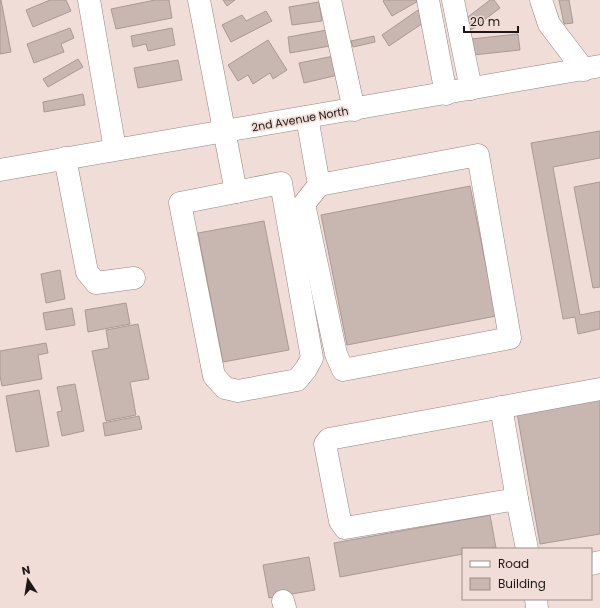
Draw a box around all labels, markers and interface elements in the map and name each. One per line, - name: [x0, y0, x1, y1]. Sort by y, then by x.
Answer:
- scale bar: [464, 8, 518, 34]
- text: 20 m: [470, 13, 500, 30]
- street label: 2nd Avenue North: [250, 103, 350, 135]
- legend: [462, 548, 592, 600]
- text: Road: [498, 555, 529, 572]
- north arrow: [8, 560, 48, 600]
- text: N: [20, 562, 32, 579]
- text: Building: [498, 575, 546, 592]

